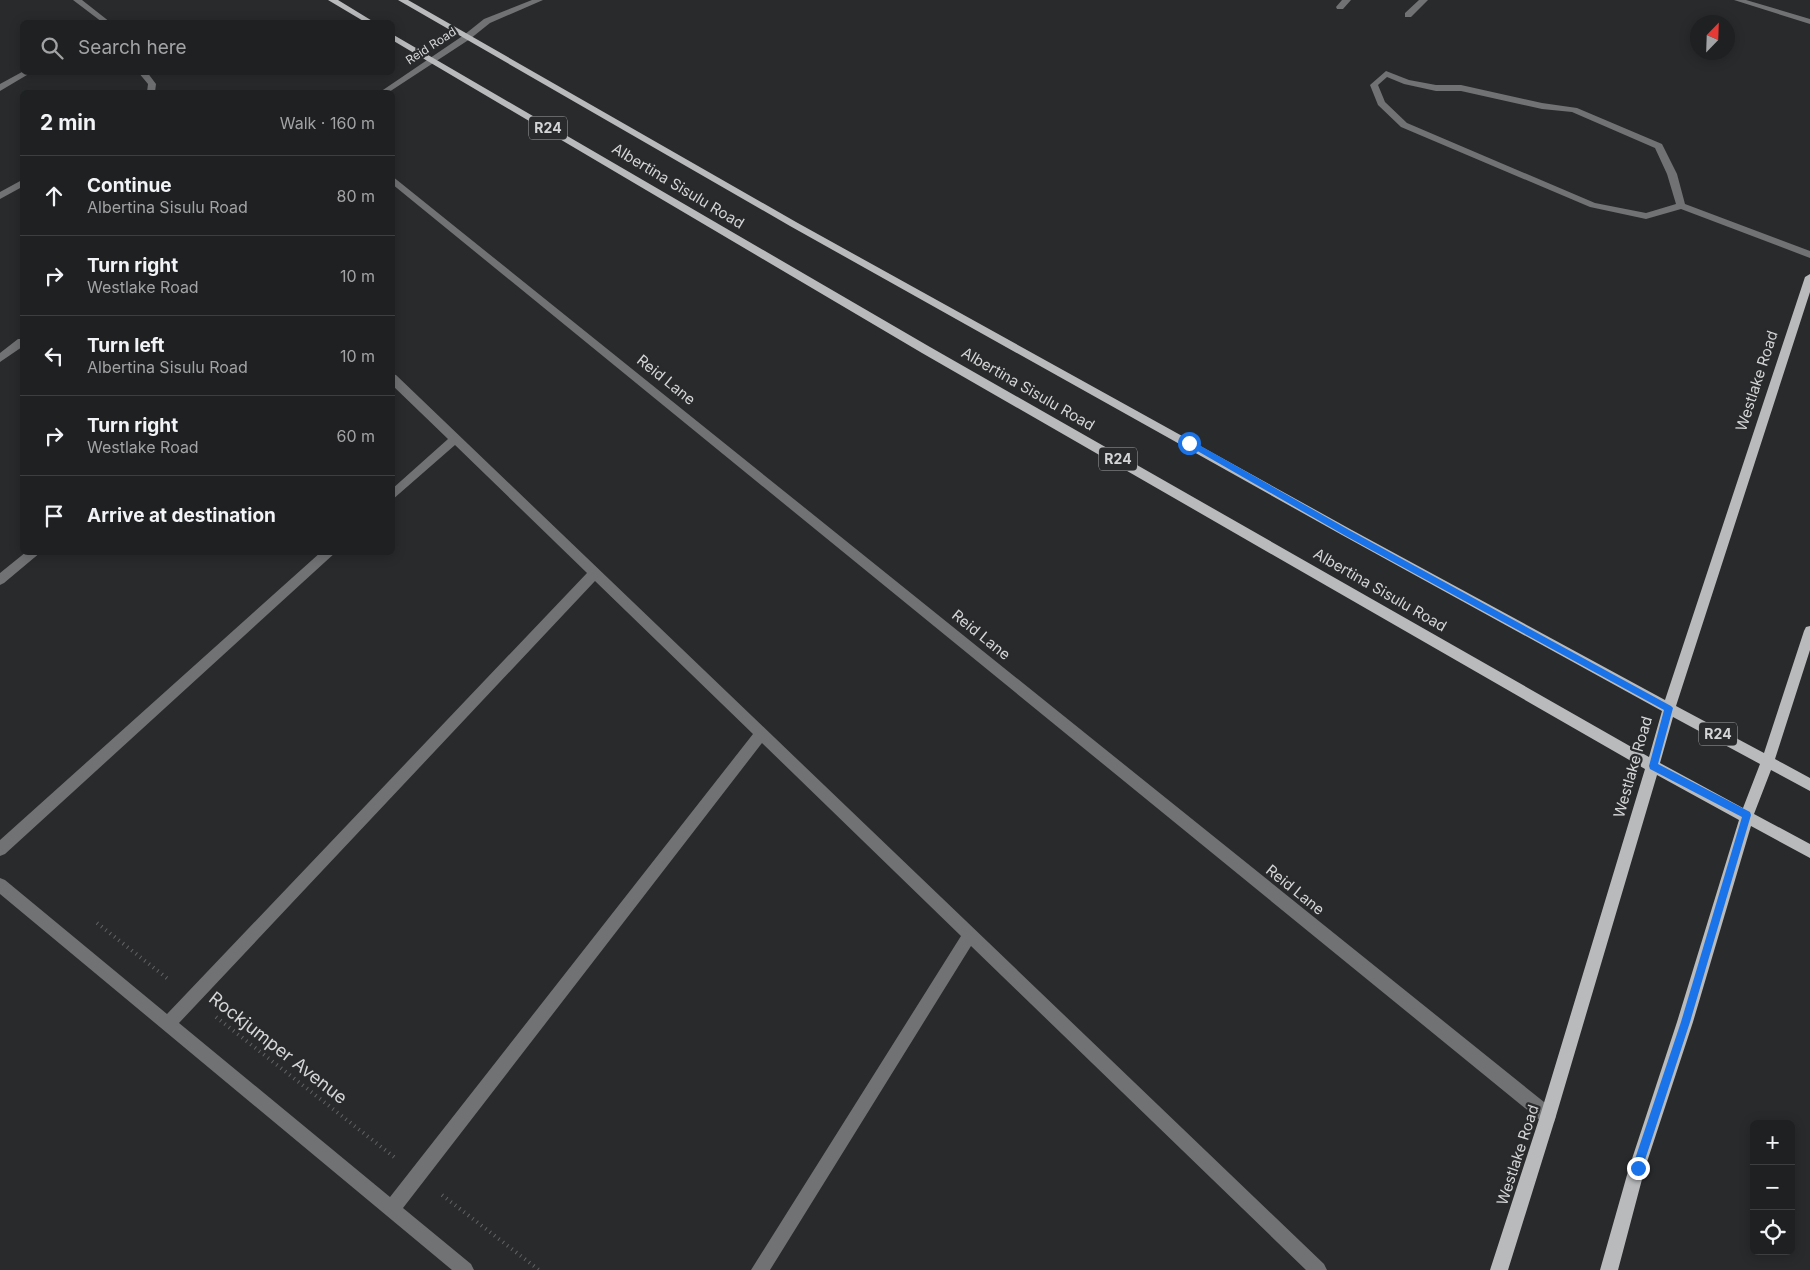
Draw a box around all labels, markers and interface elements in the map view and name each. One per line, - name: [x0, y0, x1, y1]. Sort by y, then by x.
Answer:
- north arrow: [1690, 15, 1735, 60]
- search box: [20, 20, 395, 75]
- street label: Reid Road: [403, 24, 459, 67]
- icon: search: [38, 34, 66, 62]
- text: Search here: [78, 36, 187, 59]
- text: 2 min: [40, 110, 96, 135]
- text: Walk · 160 m: [280, 113, 375, 133]
- road number: R24: [529, 116, 567, 140]
- street label: Albertina Sisulu Road: [609, 139, 748, 233]
- text: Continue: [87, 174, 172, 197]
- icon: ahead: [40, 182, 68, 210]
- text: 80 m: [336, 186, 375, 206]
- text: Albertina Sisulu Road: [87, 197, 248, 217]
- text: Turn right: [87, 254, 178, 277]
- icon: right: [40, 262, 68, 290]
- text: 10 m: [340, 266, 375, 286]
- text: Westlake Road: [87, 277, 199, 297]
- street label: Westlake Road: [1731, 328, 1782, 434]
- text: Turn left: [87, 334, 165, 357]
- icon: left: [40, 342, 68, 370]
- street label: Albertina Sisulu Road: [958, 343, 1098, 434]
- text: 10 m: [340, 346, 375, 366]
- street label: Reid Lane: [633, 350, 699, 409]
- text: Albertina Sisulu Road: [87, 357, 248, 377]
- text: Turn right: [87, 414, 178, 437]
- icon: right: [40, 422, 68, 450]
- text: 60 m: [336, 426, 375, 446]
- route start: [1178, 432, 1201, 455]
- text: Westlake Road: [87, 437, 199, 457]
- road number: R24: [1099, 448, 1137, 470]
- icon: arrive: [40, 502, 68, 530]
- text: Arrive at destination: [87, 504, 276, 527]
- street label: Albertina Sisulu Road: [1310, 544, 1450, 635]
- street label: Reid Lane: [948, 605, 1014, 664]
- street label: Westlake Road: [1609, 714, 1656, 820]
- road number: R24: [1699, 722, 1737, 746]
- street label: Reid Lane: [1262, 860, 1328, 919]
- street label: Rockjumper Avenue: [205, 987, 352, 1108]
- street label: Westlake Road: [1492, 1102, 1543, 1208]
- map controls: [1750, 1120, 1795, 1255]
- button: +: [1750, 1120, 1795, 1165]
- route end: [1627, 1157, 1650, 1180]
- button: −: [1750, 1165, 1795, 1210]
- button: locate: [1750, 1210, 1795, 1255]

